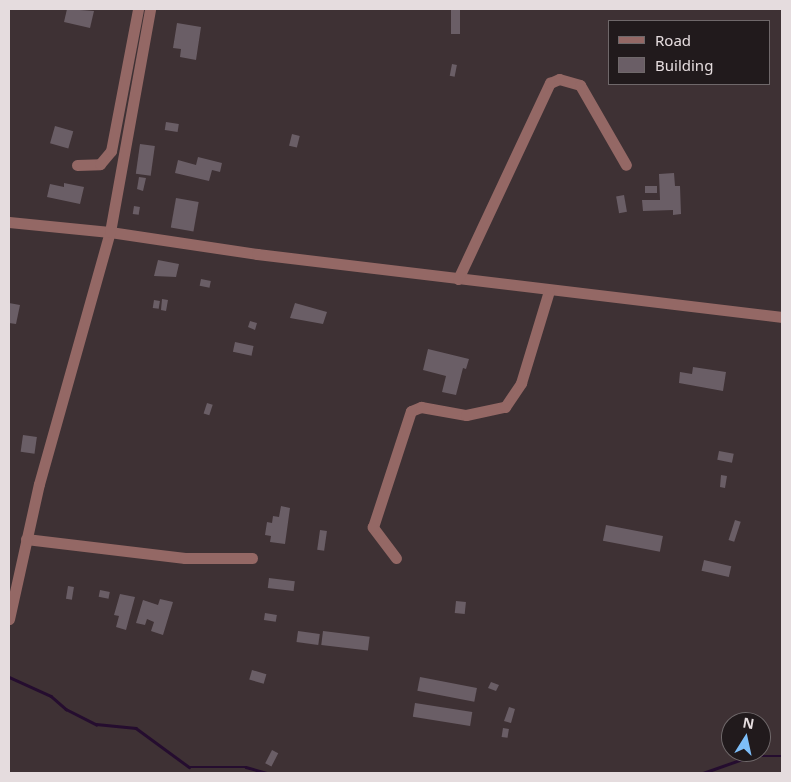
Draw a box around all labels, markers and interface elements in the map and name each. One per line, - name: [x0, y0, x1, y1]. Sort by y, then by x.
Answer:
- legend: [608, 20, 771, 85]
- text: Road: [655, 30, 691, 50]
- text: Building: [655, 55, 713, 75]
- north arrow: [721, 712, 771, 762]
- text: N: [741, 712, 756, 733]

